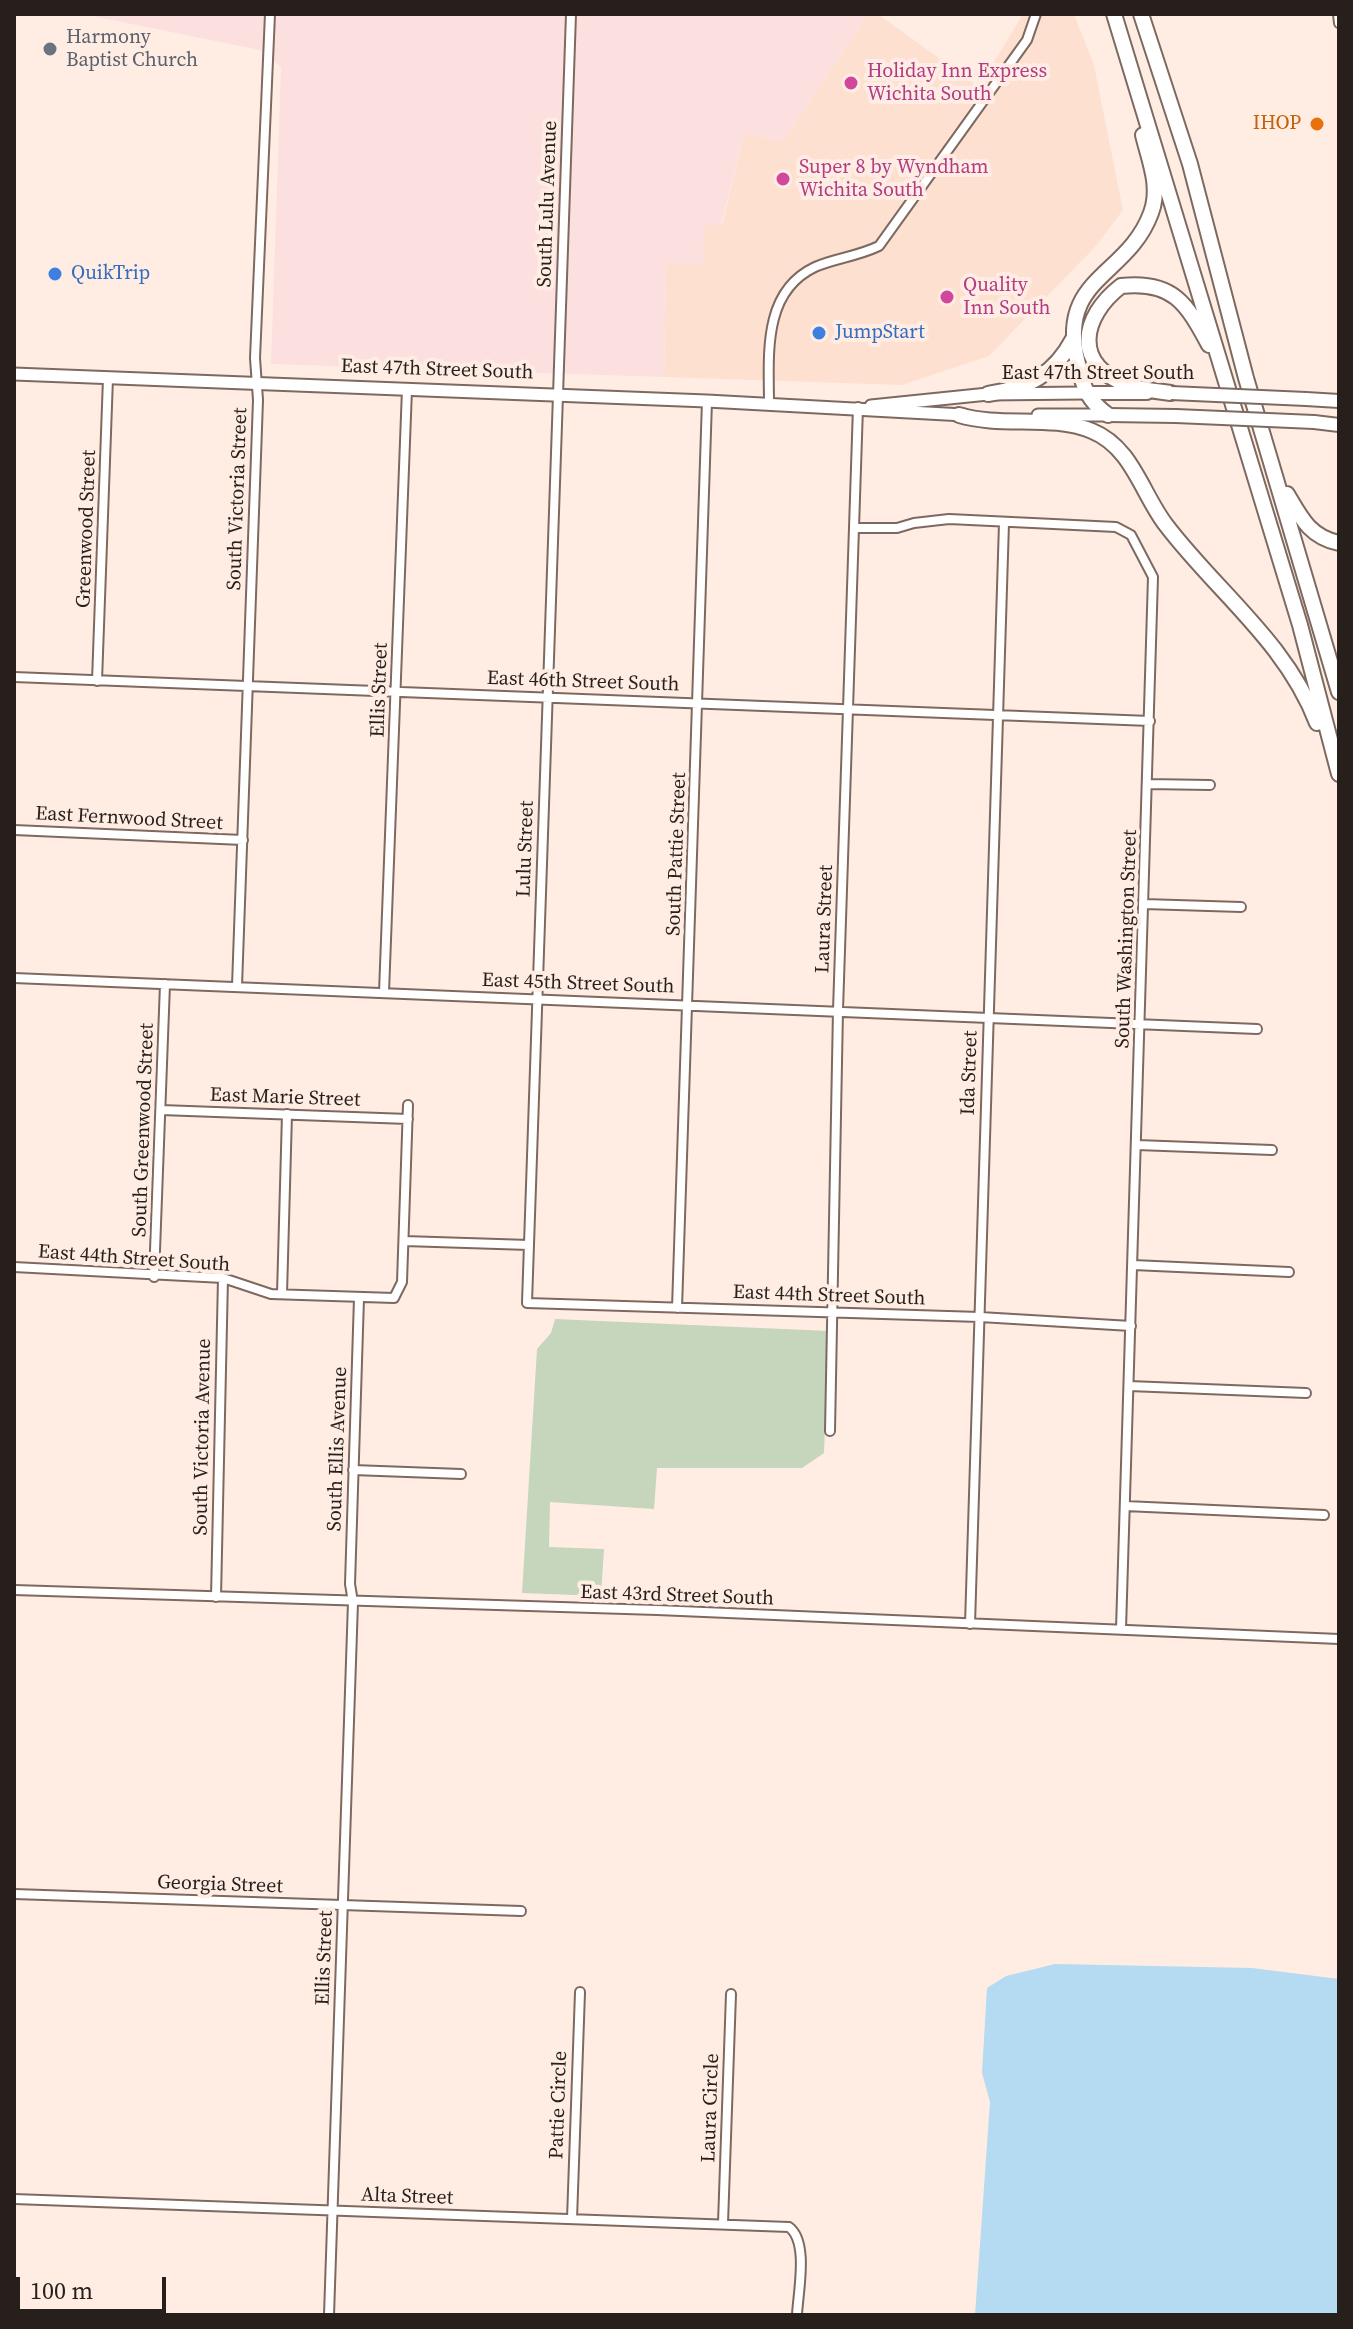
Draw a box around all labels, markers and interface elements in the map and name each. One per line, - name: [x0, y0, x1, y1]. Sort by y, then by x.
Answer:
- place label: Harmony Baptist Church: [66, 26, 198, 73]
- marker: Harmony Baptist Church: [41, 40, 59, 58]
- place label: Holiday Inn Express Wichita South: [867, 60, 1047, 107]
- marker: Holiday Inn Express Wichita South: [842, 74, 860, 92]
- place label: IHOP: [1253, 112, 1301, 136]
- marker: IHOP: [1308, 115, 1326, 133]
- street label: South Lulu Avenue: [533, 120, 563, 288]
- place label: Super 8 by Wyndham Wichita South: [799, 156, 989, 203]
- marker: Super 8 by Wyndham Wichita South: [774, 170, 792, 188]
- place label: QuikTrip: [71, 262, 150, 286]
- marker: QuikTrip: [46, 265, 64, 283]
- place label: Quality Inn South: [963, 274, 1051, 321]
- marker: Quality Inn South: [938, 288, 956, 306]
- place label: JumpStart: [835, 321, 925, 345]
- marker: JumpStart: [810, 324, 828, 342]
- street label: East 47th Street South: [340, 355, 534, 385]
- street label: East 47th Street South: [1002, 362, 1194, 386]
- street label: South Victoria Street: [223, 407, 253, 591]
- street label: Greenwood Street: [72, 449, 102, 609]
- street label: Ellis Street: [366, 642, 394, 738]
- street label: East 46th Street South: [486, 667, 680, 697]
- street label: South Pattie Street: [662, 772, 692, 936]
- street label: Lulu Street: [512, 800, 540, 898]
- street label: East Fernwood Street: [35, 802, 223, 836]
- street label: South Washington Street: [1111, 829, 1143, 1049]
- street label: Laura Street: [811, 864, 839, 974]
- street label: East 45th Street South: [481, 969, 675, 999]
- street label: South Greenwood Street: [128, 1023, 160, 1237]
- street label: Ida Street: [957, 1030, 983, 1116]
- street label: East Marie Street: [209, 1083, 361, 1113]
- street label: East 44th Street South: [37, 1240, 231, 1278]
- street label: East 44th Street South: [732, 1281, 926, 1311]
- street label: South Victoria Avenue: [189, 1338, 217, 1536]
- street label: South Ellis Avenue: [323, 1366, 353, 1532]
- street label: East 43rd Street South: [580, 1581, 774, 1611]
- street label: Georgia Street: [157, 1871, 283, 1899]
- street label: Ellis Street: [311, 1910, 339, 2006]
- street label: Pattie Circle: [545, 2050, 573, 2160]
- street label: Laura Circle: [697, 2053, 725, 2163]
- street label: Alta Street: [360, 2183, 454, 2211]
- scale bar: [20, 2261, 170, 2311]
- text: 100 m: [30, 2274, 93, 2307]

